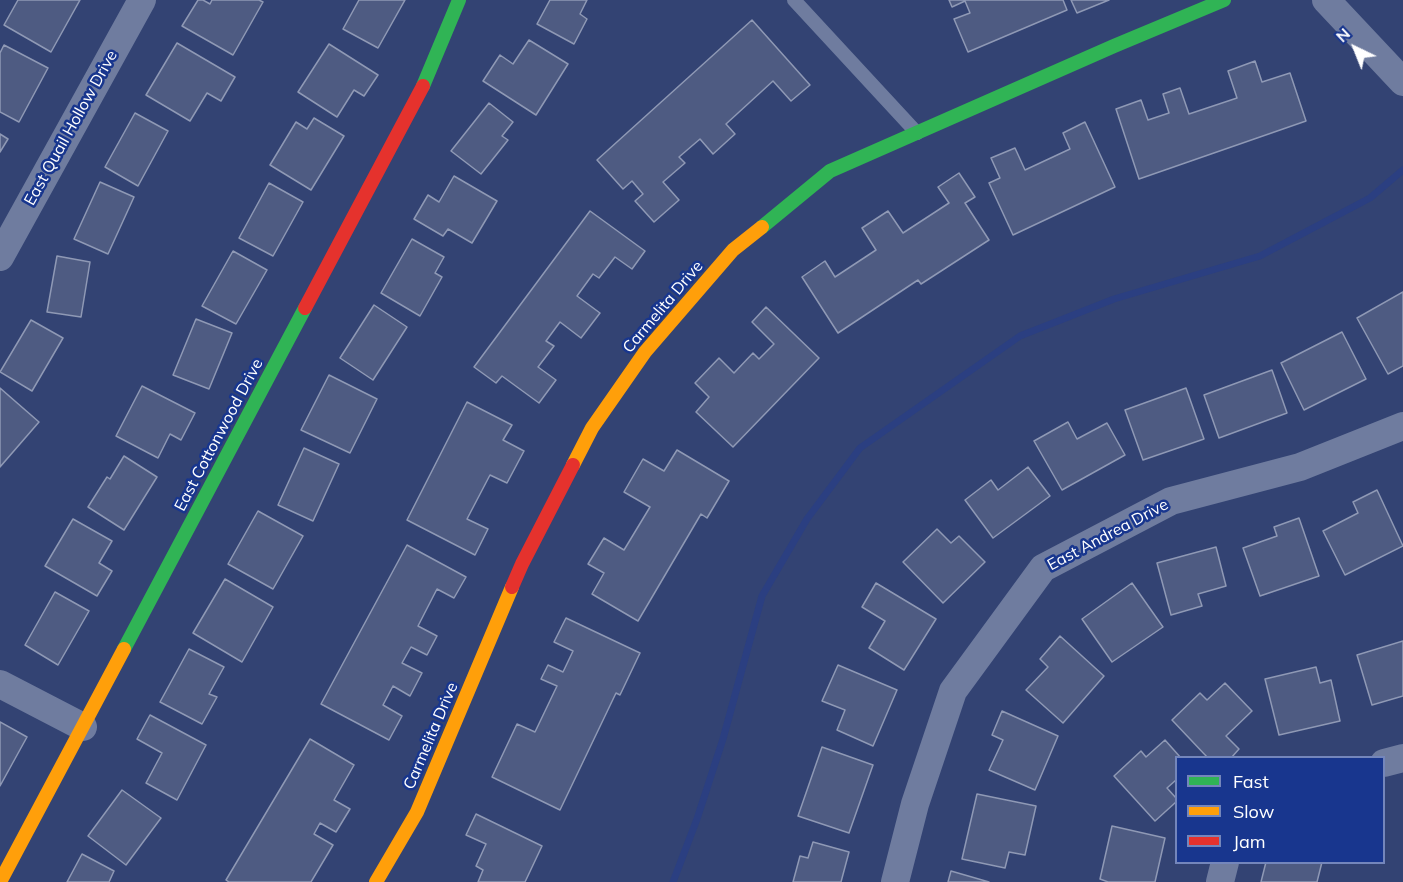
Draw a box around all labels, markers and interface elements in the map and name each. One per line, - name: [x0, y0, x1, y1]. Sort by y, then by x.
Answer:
- north arrow: [1325, 18, 1385, 78]
- text: N: [1331, 23, 1354, 46]
- street label: East Quail Hollow Drive: [20, 47, 122, 209]
- street label: Carmelita Drive: [619, 257, 707, 357]
- street label: East Cottonwood Drive: [171, 356, 267, 514]
- street label: East Andrea Drive: [1044, 495, 1172, 575]
- street label: Carmelita Drive: [400, 680, 462, 792]
- legend: [1175, 756, 1385, 864]
- text: Fast: [1233, 770, 1269, 793]
- text: Slow: [1233, 800, 1274, 823]
- text: Jam: [1233, 830, 1266, 853]

